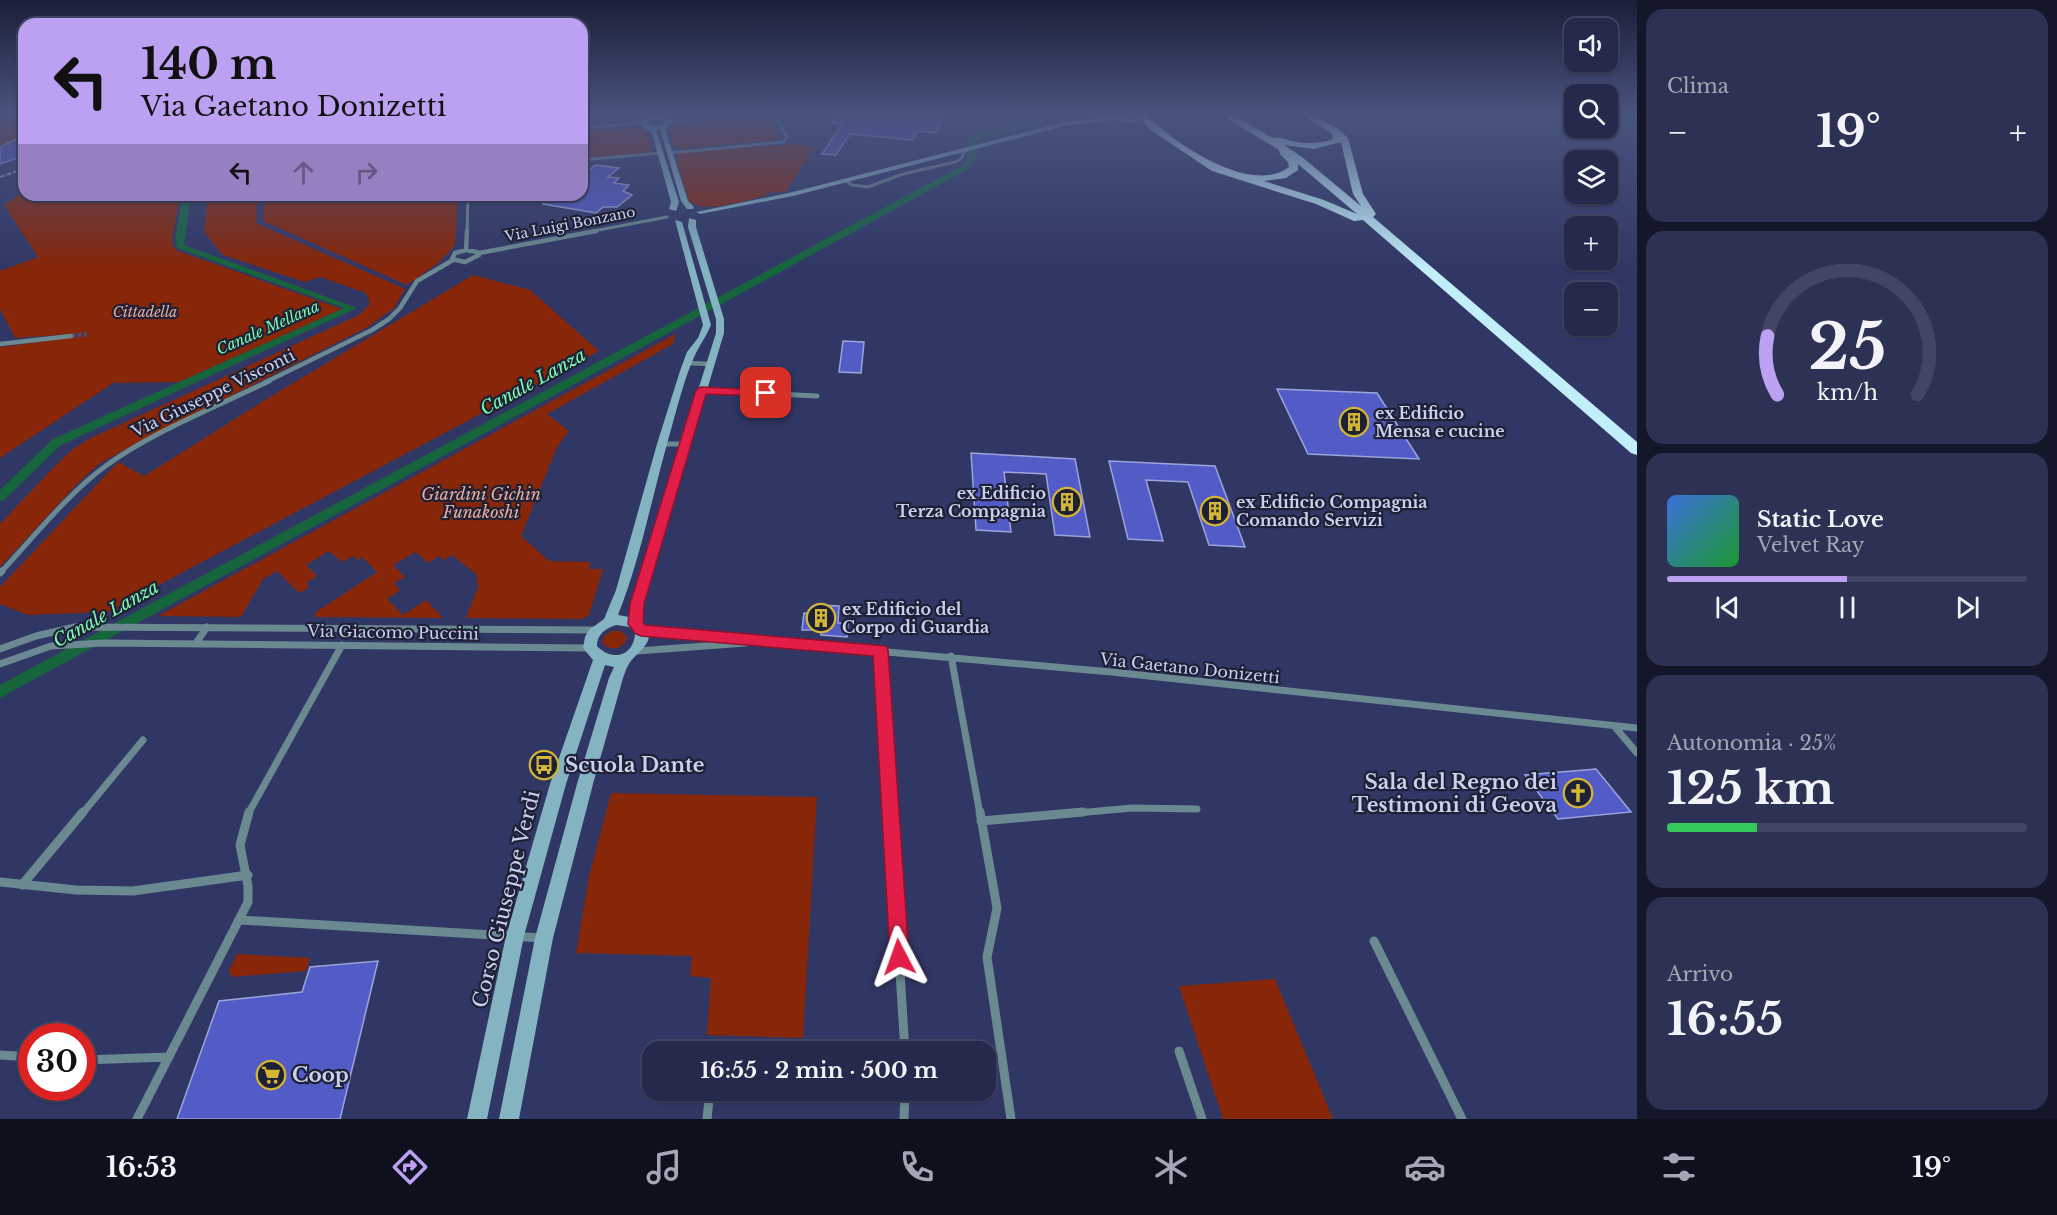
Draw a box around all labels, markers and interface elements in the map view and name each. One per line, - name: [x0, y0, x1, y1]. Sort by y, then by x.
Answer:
- map controls: [1564, 18, 1618, 336]
- button: sound: [1564, 18, 1618, 72]
- text: 140 m: [141, 38, 277, 90]
- icon: left: [42, 42, 120, 120]
- text: Clima: [1667, 74, 1729, 98]
- button: search: [1564, 84, 1618, 138]
- text: Via Gaetano Donizetti: [141, 90, 446, 123]
- text: 19°: [1816, 103, 1881, 159]
- text: −: [1667, 112, 1688, 153]
- text: +: [2009, 112, 2027, 153]
- button: layers: [1564, 150, 1618, 204]
- icon: left: [224, 156, 257, 189]
- icon: ahead: [287, 156, 320, 189]
- icon: right: [350, 156, 383, 189]
- street label: Via Luigi Bonzano: [502, 203, 637, 246]
- button: +: [1564, 216, 1618, 270]
- button: −: [1564, 282, 1618, 336]
- water label: Canale Mellana: [213, 296, 322, 359]
- park label: Cittadella: [113, 303, 177, 321]
- text: 25: [1808, 308, 1886, 386]
- street label: Via Giuseppe Visconti: [127, 344, 298, 442]
- water label: Canale Lanza: [476, 344, 590, 420]
- pin: [740, 367, 791, 418]
- icon: arrive: [749, 376, 782, 409]
- text: km/h: [1817, 379, 1878, 406]
- place label: ex Edificio Mensa e cucine: [1375, 403, 1505, 441]
- building icon: ex Edificio Mensa e cucine: [1338, 406, 1370, 438]
- place label: ex Edificio Terza Compagnia: [896, 483, 1046, 521]
- park label: Giardini Gichin Funakoshi: [421, 484, 541, 522]
- building icon: ex Edificio Terza Compagnia: [1051, 486, 1083, 518]
- place label: ex Edificio Compagnia Comando Servizi: [1236, 492, 1428, 530]
- building icon: ex Edificio Compagnia Comando Servizi: [1199, 495, 1231, 527]
- text: Static Love: [1757, 506, 1884, 533]
- text: Velvet Ray: [1757, 533, 1865, 557]
- water label: Canale Lanza: [49, 576, 163, 652]
- icon: previous: [1711, 591, 1744, 624]
- icon: pause: [1831, 591, 1864, 624]
- icon: next: [1951, 591, 1984, 624]
- place label: ex Edificio del Corpo di Guardia: [842, 599, 989, 637]
- building icon: ex Edificio del Corpo di Guardia: [805, 602, 837, 634]
- street label: Via Giacomo Puccini: [306, 620, 479, 644]
- street label: Via Gaetano Donizetti: [1098, 649, 1281, 687]
- text: Autonomia · 25%: [1667, 731, 1837, 755]
- bus stop icon: Scuola Dante: [528, 749, 560, 781]
- place label: Scuola Dante: [565, 753, 704, 777]
- text: 125 km: [1667, 760, 1834, 816]
- place label: Sala del Regno dei Testimoni di Geova: [1352, 770, 1558, 817]
- church icon: Sala del Regno dei Testimoni di Geova: [1562, 777, 1594, 809]
- street label: Corso Giuseppe Verdi: [467, 788, 545, 1010]
- position arrow: [867, 925, 931, 989]
- text: Arrivo: [1667, 962, 1733, 986]
- text: 16:55: [1667, 991, 1783, 1047]
- speed limit sign: 30: [18, 1023, 96, 1101]
- text: 16:55 · 2 min · 500 m: [700, 1057, 938, 1084]
- supermarket icon: Coop: [255, 1059, 287, 1091]
- place label: Coop: [292, 1063, 349, 1087]
- icon: directions: [389, 1146, 431, 1188]
- icon: music: [643, 1146, 685, 1188]
- icon: phone: [896, 1146, 938, 1188]
- icon: climate: [1150, 1146, 1192, 1188]
- icon: car: [1404, 1146, 1446, 1188]
- icon: filters: [1658, 1146, 1700, 1188]
- text: 16:53: [106, 1151, 177, 1184]
- text: 19°: [1912, 1151, 1951, 1184]

